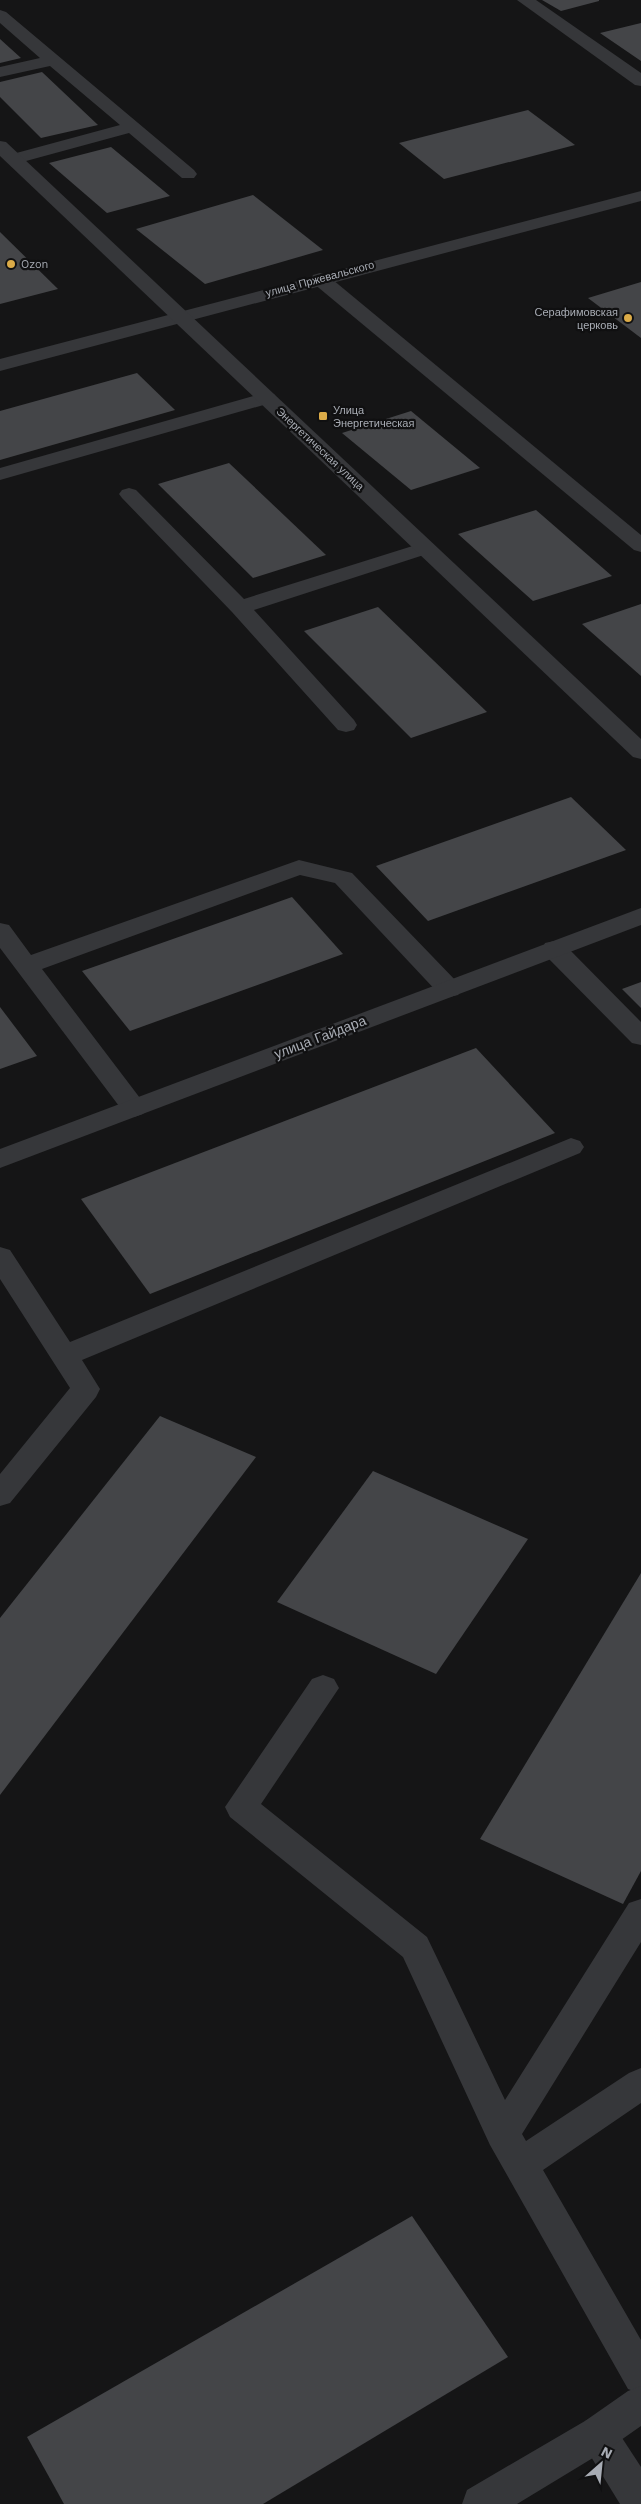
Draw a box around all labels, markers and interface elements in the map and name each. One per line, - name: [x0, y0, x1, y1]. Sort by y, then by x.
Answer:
- marker: Ozon: [5, 258, 17, 270]
- place label: Ozon: [21, 258, 48, 271]
- street label: улица Пржевальского: [264, 258, 376, 300]
- place label: Серафимовская церковь: [534, 306, 618, 332]
- marker: Серафимовская церковь: [622, 312, 634, 324]
- place label: Улица Энергетическая: [333, 404, 414, 430]
- street label: Энергетическая улица: [273, 405, 367, 494]
- marker: Улица Энергетическая: [317, 410, 329, 422]
- street label: улица Гайдара: [272, 1012, 368, 1062]
- north arrow: [576, 2439, 626, 2489]
- text: N: [599, 2443, 615, 2462]

